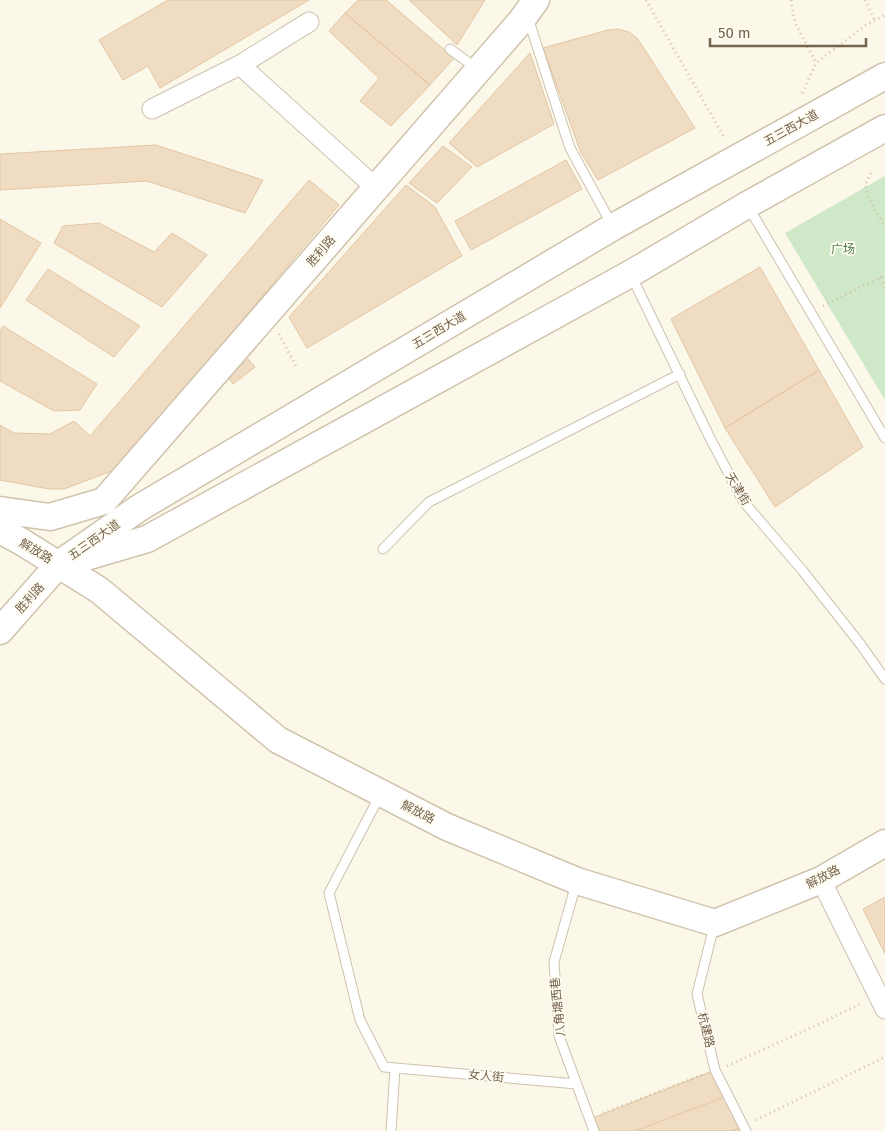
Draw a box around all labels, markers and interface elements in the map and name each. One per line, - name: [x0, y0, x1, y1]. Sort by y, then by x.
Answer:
- scale bar: [710, 15, 866, 47]
- text: 50 m: [718, 24, 751, 42]
- street label: 五三西大道: [761, 107, 821, 149]
- street label: 胜利路: [304, 233, 338, 269]
- park label: 广场: [831, 242, 855, 256]
- street label: 五三西大道: [410, 309, 468, 351]
- street label: 天津街: [723, 470, 753, 508]
- street label: 五三西大道: [65, 517, 123, 563]
- street label: 解放路: [17, 536, 55, 566]
- street label: 胜利路: [13, 580, 47, 616]
- street label: 解放路: [399, 798, 437, 826]
- street label: 解放路: [804, 863, 842, 891]
- street label: 八角塘西巷: [548, 976, 568, 1038]
- street label: 杭建路: [695, 1011, 717, 1049]
- street label: 女人街: [467, 1067, 505, 1085]

